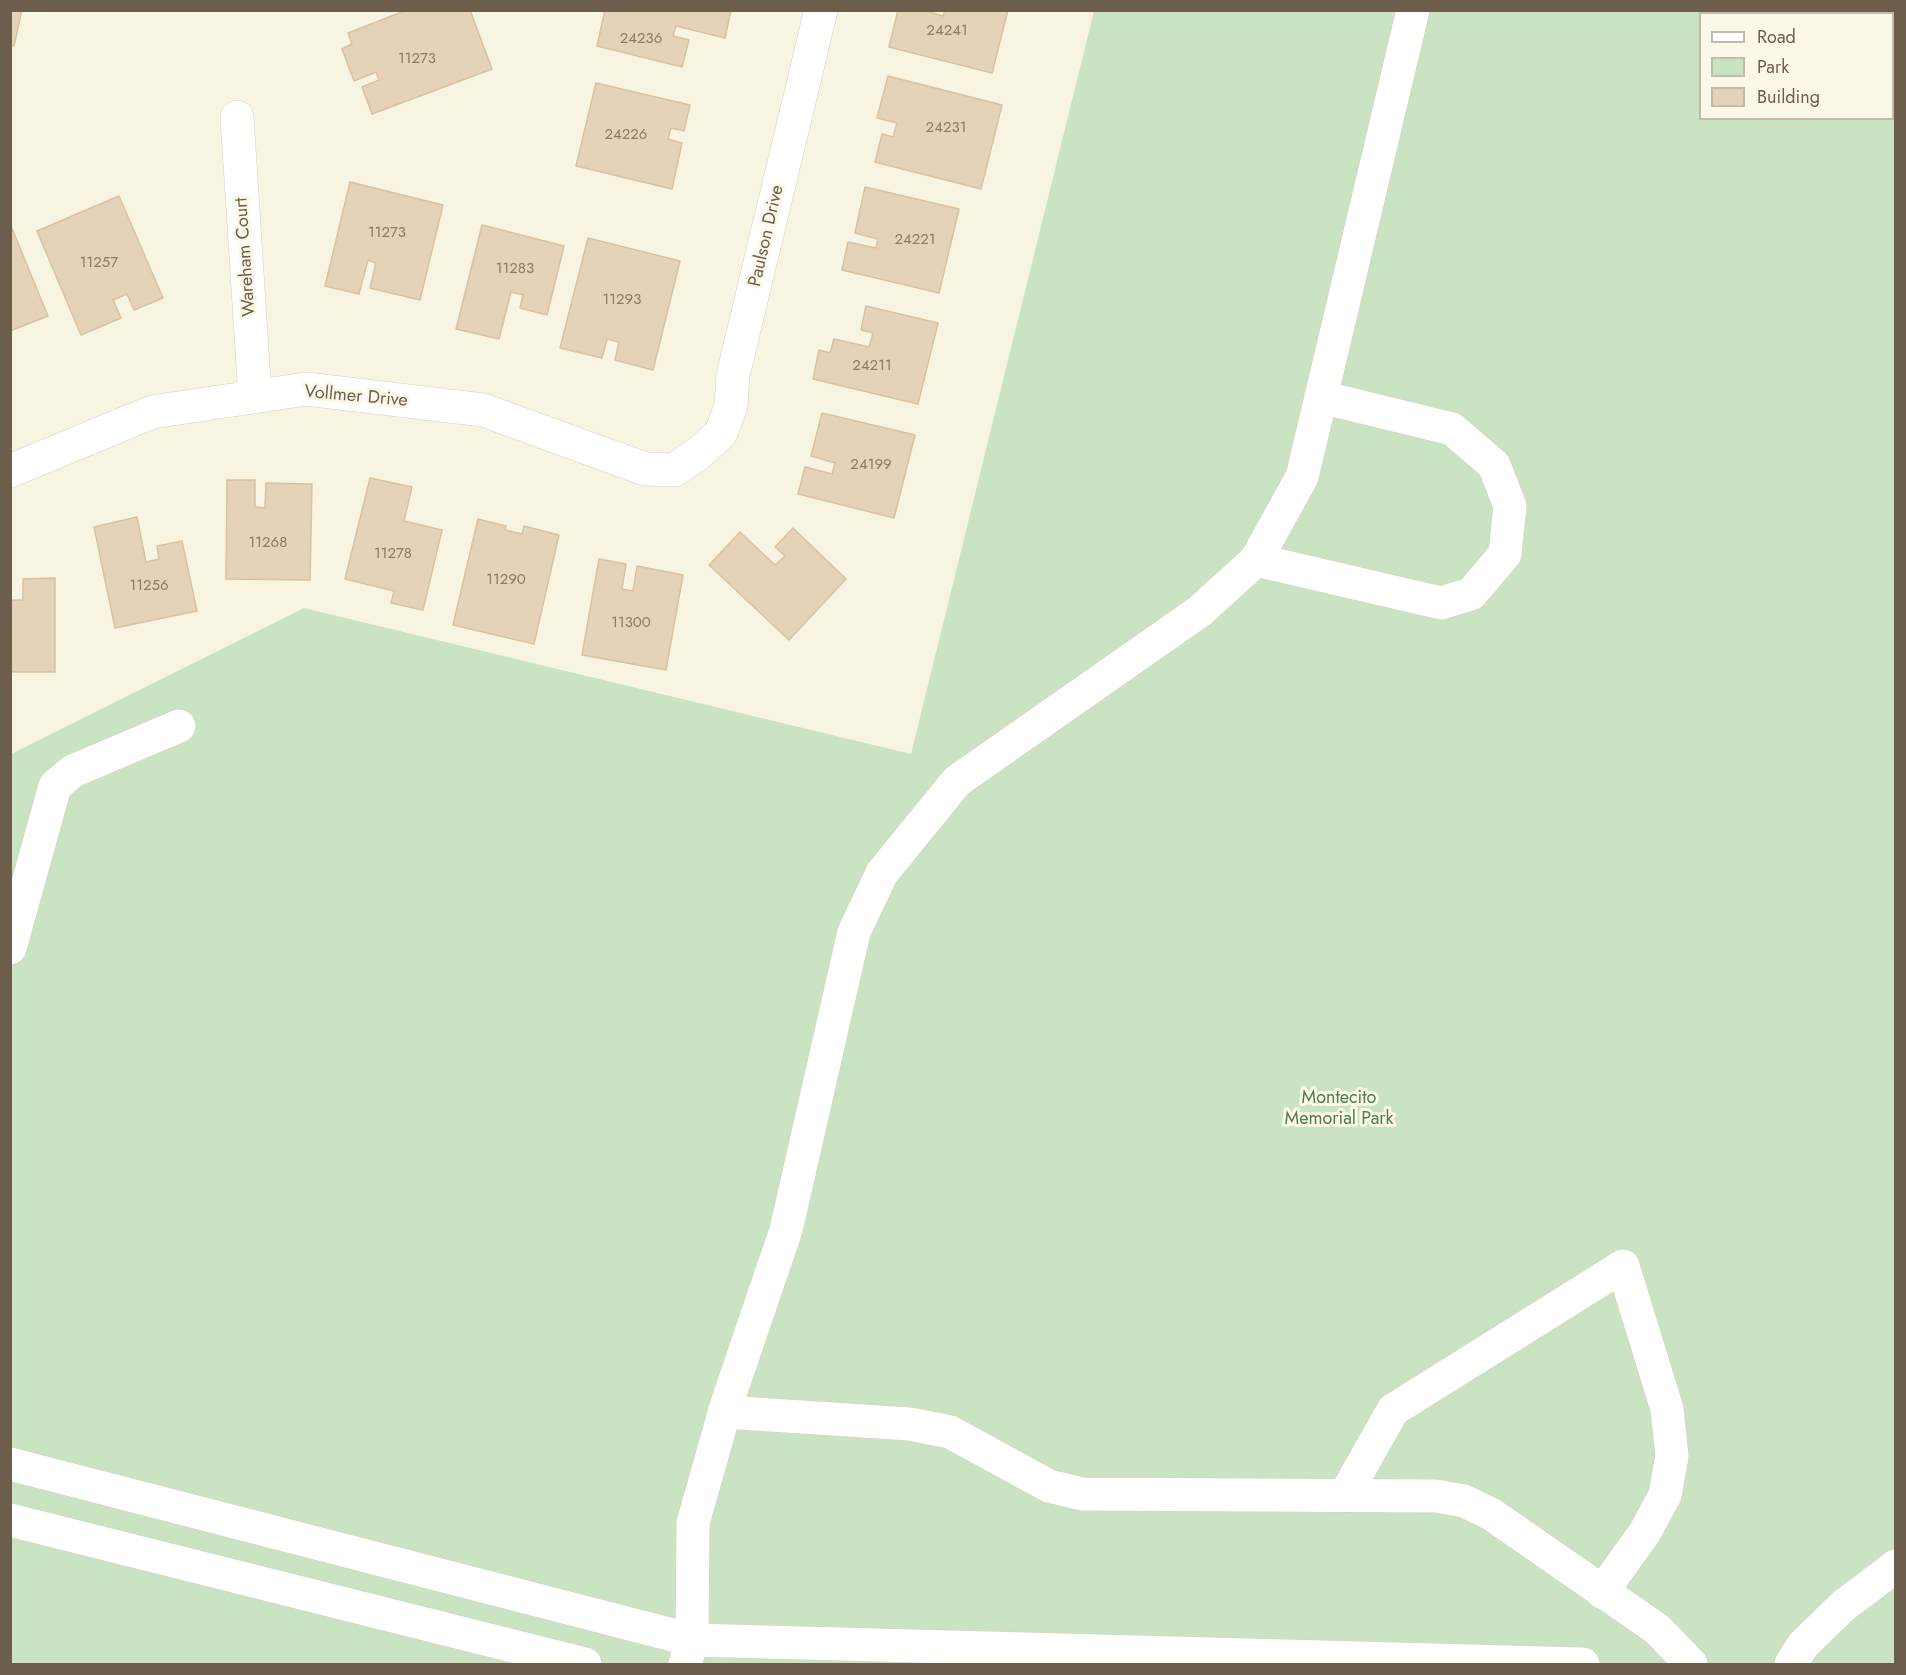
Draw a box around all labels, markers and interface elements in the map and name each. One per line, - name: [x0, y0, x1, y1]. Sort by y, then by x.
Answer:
- legend: [1699, 12, 1894, 120]
- house number: 24241: [926, 22, 968, 40]
- text: Road: [1757, 24, 1796, 50]
- house number: 24236: [620, 30, 662, 48]
- house number: 11273: [398, 50, 436, 68]
- text: Park: [1757, 54, 1789, 80]
- text: Building: [1757, 84, 1820, 110]
- house number: 24231: [926, 119, 966, 137]
- house number: 24226: [605, 126, 647, 144]
- street label: Paulson Drive: [745, 183, 789, 289]
- street label: Wareham Court: [231, 197, 261, 317]
- house number: 11273: [368, 224, 406, 242]
- house number: 24221: [894, 231, 936, 249]
- house number: 11257: [80, 254, 118, 272]
- house number: 11283: [496, 260, 534, 278]
- house number: 11293: [603, 291, 641, 309]
- house number: 24211: [852, 357, 892, 375]
- street label: Vollmer Drive: [304, 382, 408, 412]
- house number: 24199: [850, 456, 892, 474]
- house number: 11268: [249, 534, 287, 552]
- house number: 11278: [374, 545, 412, 563]
- house number: 11290: [486, 571, 526, 589]
- house number: 11256: [129, 577, 169, 595]
- house number: 11300: [611, 614, 651, 632]
- park label: Montecito Memorial Park: [1285, 1088, 1393, 1130]

